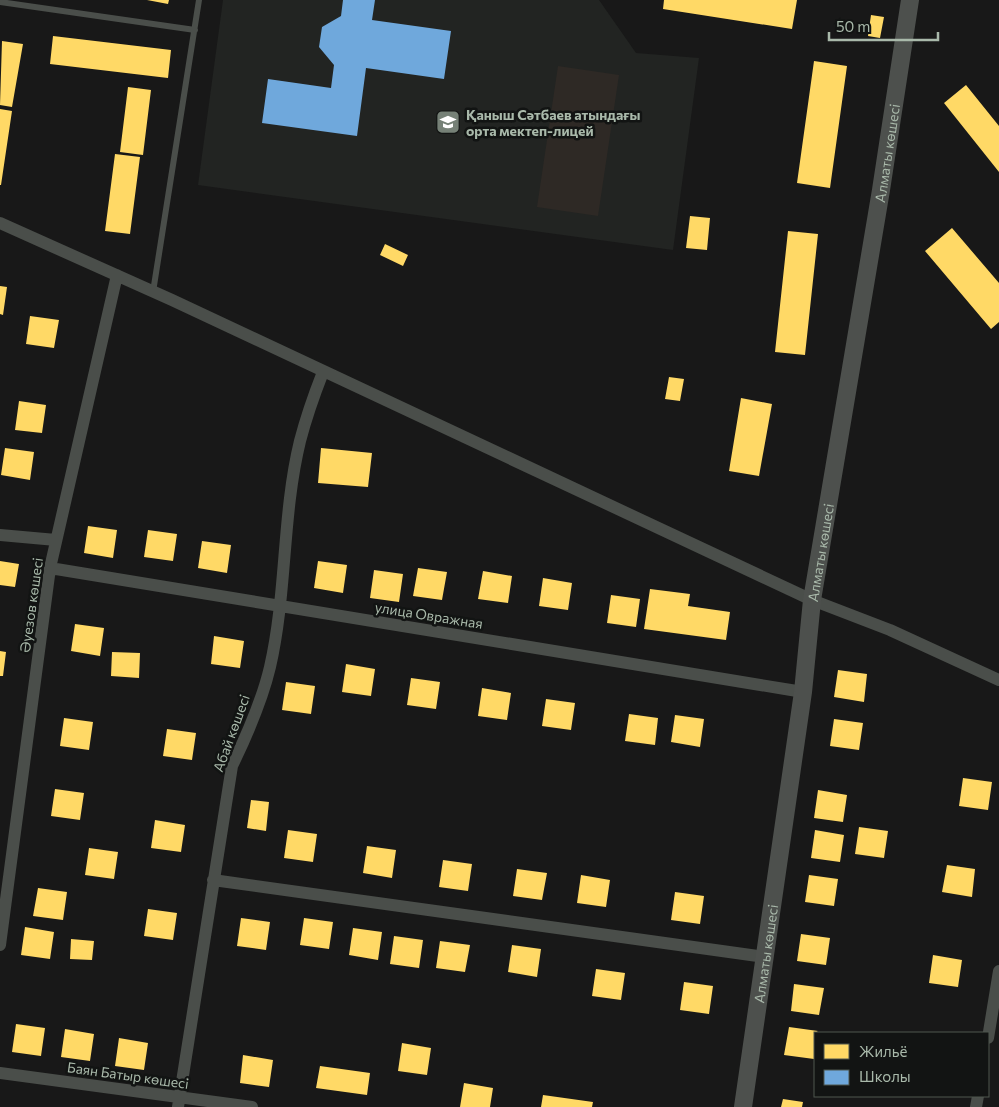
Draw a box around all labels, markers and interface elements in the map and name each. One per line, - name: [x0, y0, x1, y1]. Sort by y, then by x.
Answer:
- scale bar: [829, 10, 938, 42]
- text: 50 m: [836, 17, 870, 35]
- street label: Алматы көшесі: [871, 102, 903, 204]
- place label: Қаныш Сәтбаев атындағы орта мектеп-лицей: [466, 106, 641, 139]
- school or university icon: Қаныш Сәтбаев атындағы орта мектеп-лицей: [435, 109, 461, 135]
- street label: Алматы көшесі: [803, 502, 837, 603]
- street label: Әуезов көшесі: [16, 556, 46, 654]
- street label: улица Овражная: [374, 598, 484, 632]
- street label: Абай көшесі: [209, 692, 253, 774]
- street label: Алматы көшесі: [750, 903, 781, 1004]
- legend: [814, 1032, 989, 1097]
- text: Жильё: [859, 1042, 907, 1060]
- street label: Баян Батыр көшесі: [66, 1058, 190, 1092]
- text: Школы: [859, 1067, 911, 1085]

